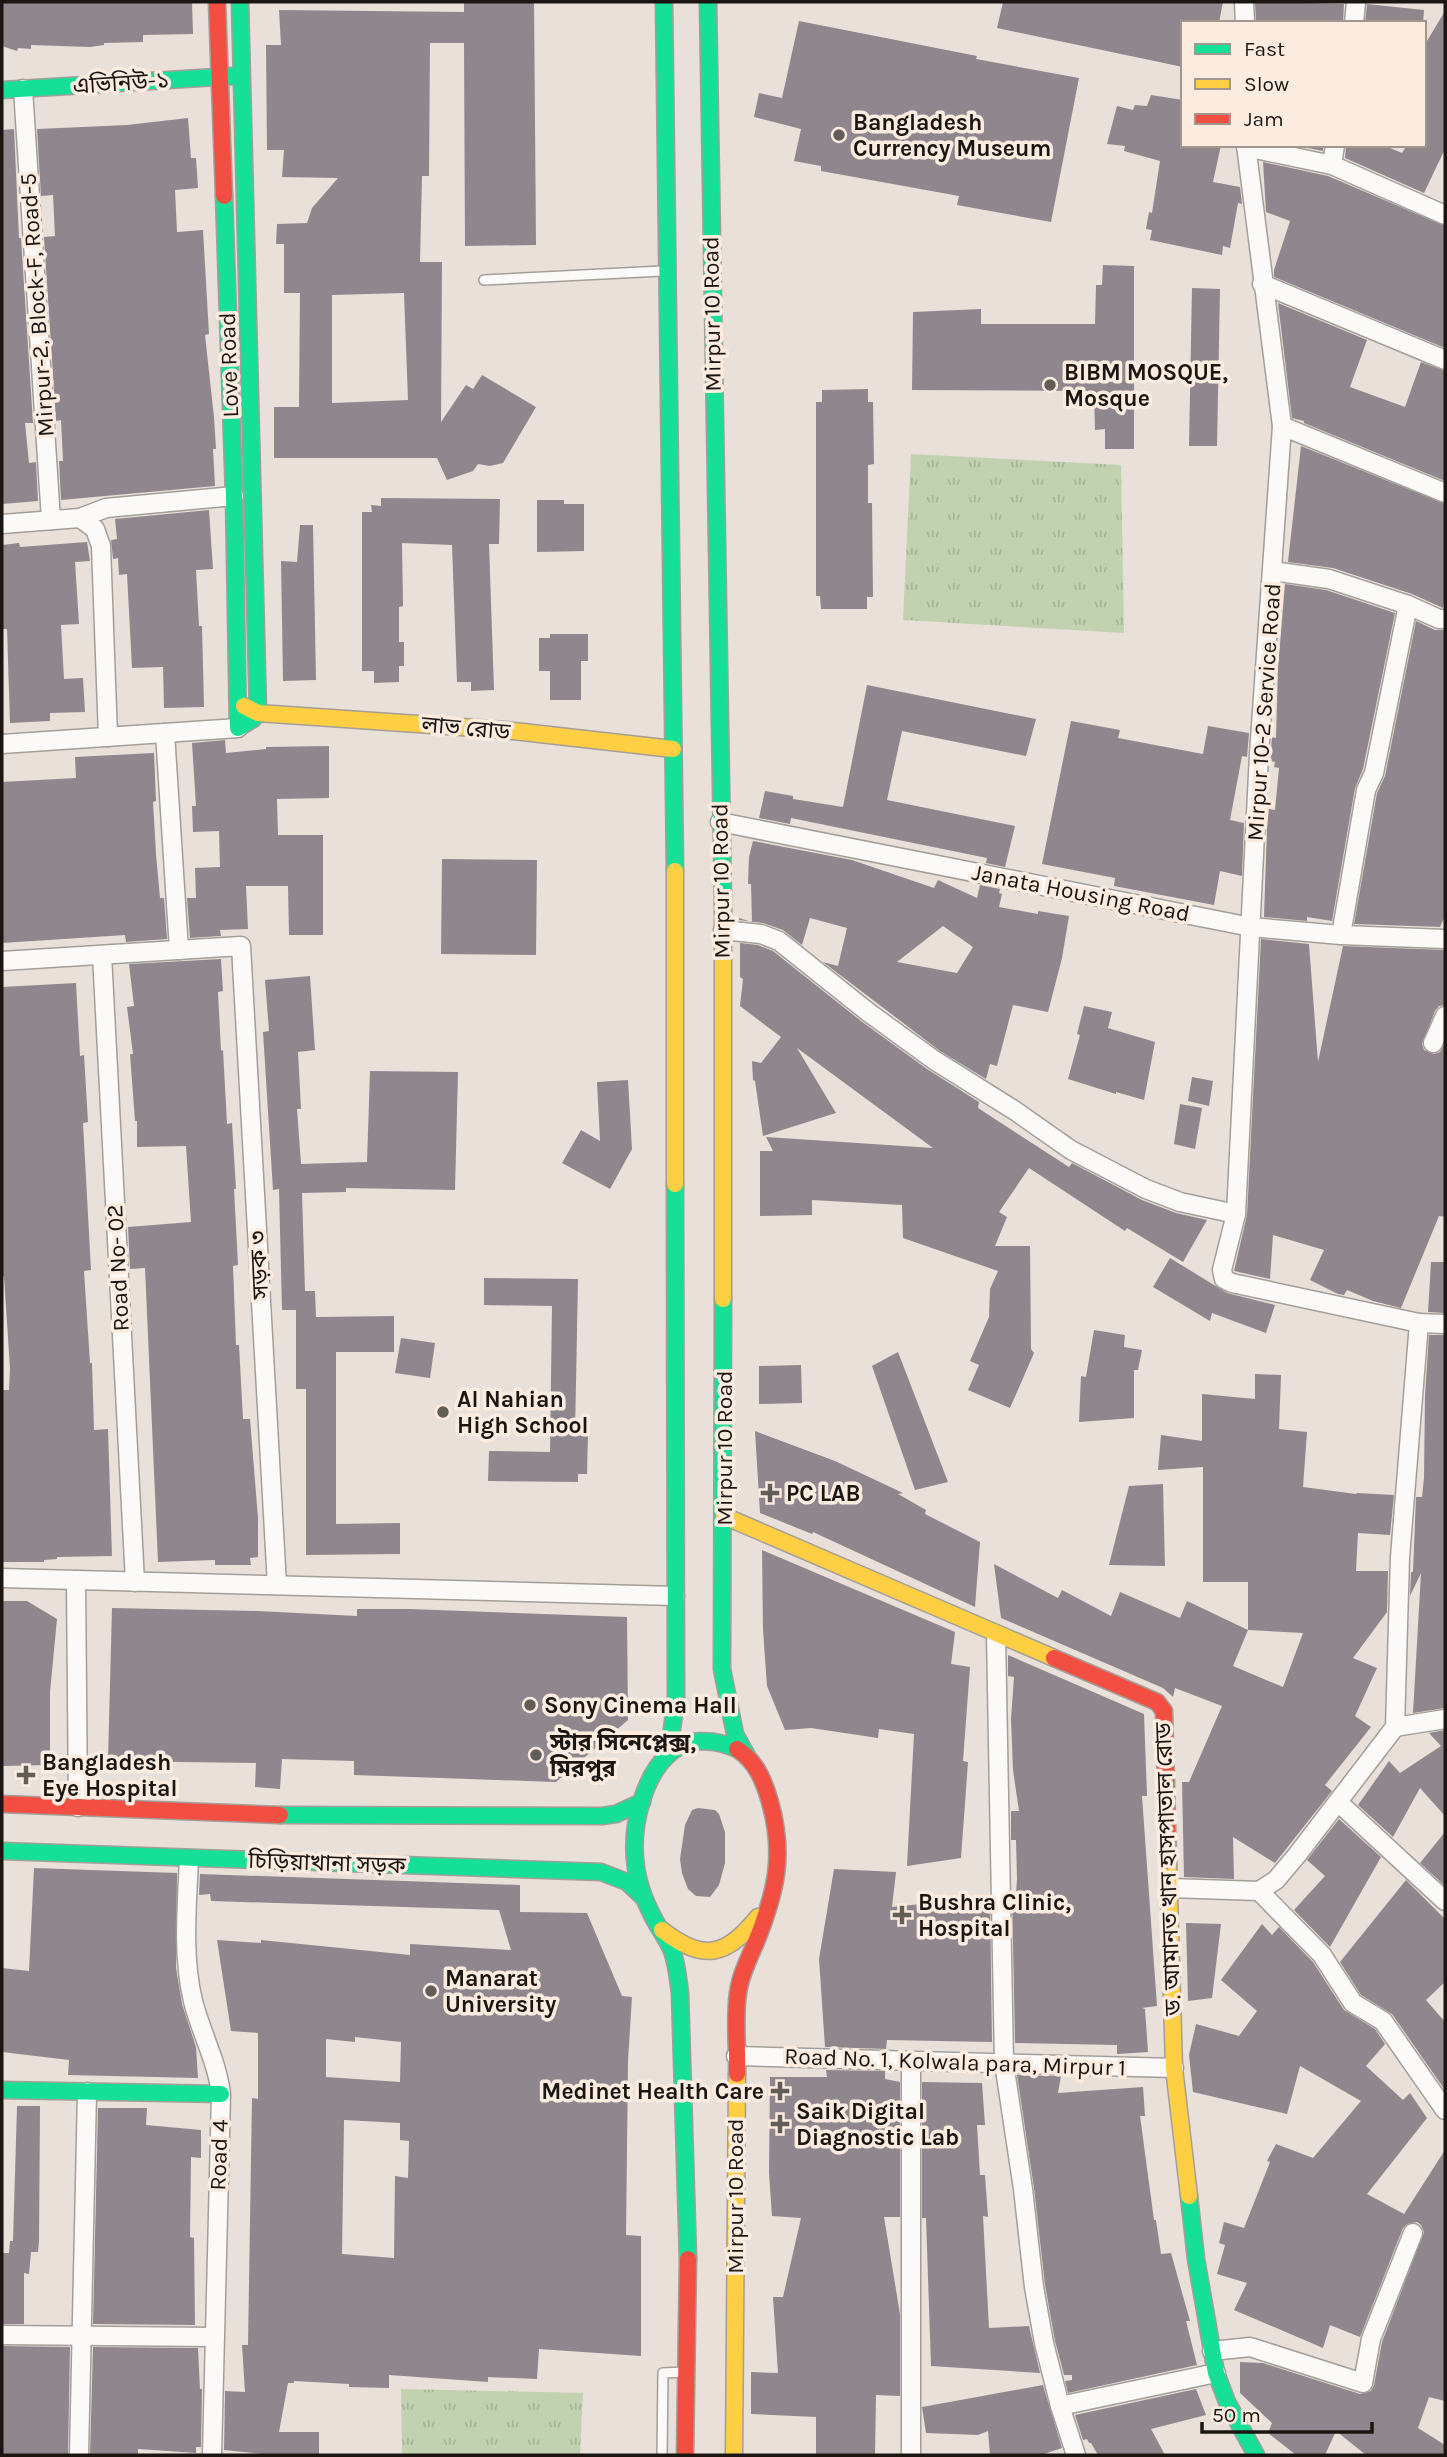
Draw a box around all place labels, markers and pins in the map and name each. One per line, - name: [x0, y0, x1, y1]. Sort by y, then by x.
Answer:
- place label: Bangladesh Currency Museum: [853, 109, 1051, 162]
- marker: Bangladesh Currency Museum: [831, 127, 847, 143]
- place label: BIBM MOSQUE, Mosque: [1064, 359, 1228, 412]
- marker: BIBM MOSQUE, Mosque: [1042, 377, 1058, 393]
- place label: Al Nahian High School: [457, 1386, 589, 1439]
- marker: Al Nahian High School: [435, 1404, 451, 1420]
- place label: PC LAB: [786, 1480, 860, 1507]
- marker: PC LAB: [760, 1483, 780, 1503]
- place label: Sony Cinema Hall: [544, 1692, 737, 1719]
- marker: Sony Cinema Hall: [522, 1697, 538, 1713]
- place label: স্টার সিনেপ্লেক্স, মিরপুর: [549, 1728, 696, 1782]
- marker: স্টার সিনেপ্লেক্স, মিরপুর: [528, 1747, 544, 1763]
- place label: Bangladesh Eye Hospital: [42, 1749, 178, 1802]
- marker: Bangladesh Eye Hospital: [16, 1765, 36, 1785]
- place label: Bushra Clinic, Hospital: [918, 1889, 1071, 1942]
- marker: Bushra Clinic, Hospital: [892, 1905, 912, 1925]
- place label: Manarat University: [445, 1965, 557, 2018]
- marker: Manarat University: [423, 1983, 439, 1999]
- place label: Medinet Health Care: [541, 2078, 764, 2105]
- marker: Medinet Health Care: [770, 2081, 790, 2101]
- place label: Saik Digital Diagnostic Lab: [796, 2098, 959, 2151]
- marker: Saik Digital Diagnostic Lab: [770, 2114, 790, 2134]

